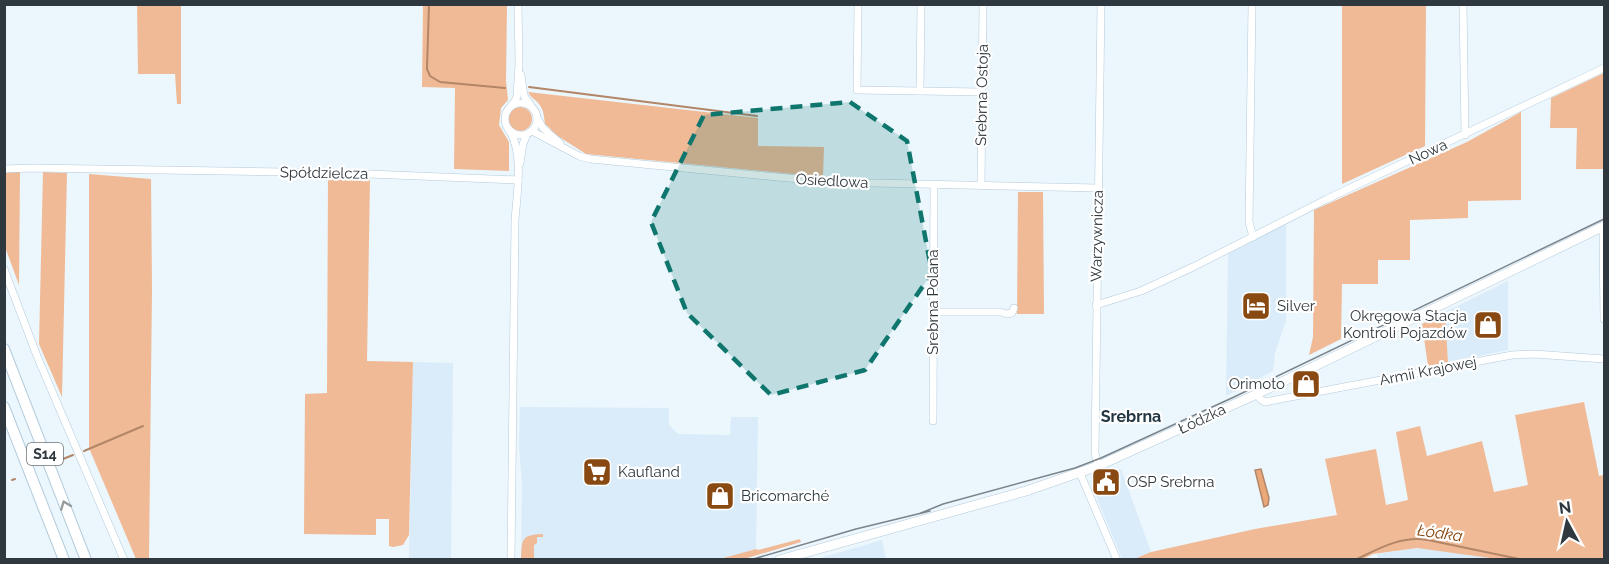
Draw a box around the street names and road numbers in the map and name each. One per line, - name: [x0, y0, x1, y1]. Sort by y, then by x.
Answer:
- street label: Srebrna Ostoja: [972, 44, 992, 146]
- street label: Nowa: [1406, 135, 1450, 169]
- street label: Spółdzielcza: [280, 163, 368, 183]
- street label: Osiedlowa: [795, 170, 869, 192]
- street label: Warzywnicza: [1087, 190, 1107, 282]
- street label: Srebrna Polana: [924, 249, 942, 355]
- street label: Armii Krajowej: [1378, 353, 1478, 389]
- street label: Łódzka: [1175, 400, 1229, 438]
- road number: S14: [27, 443, 63, 465]

